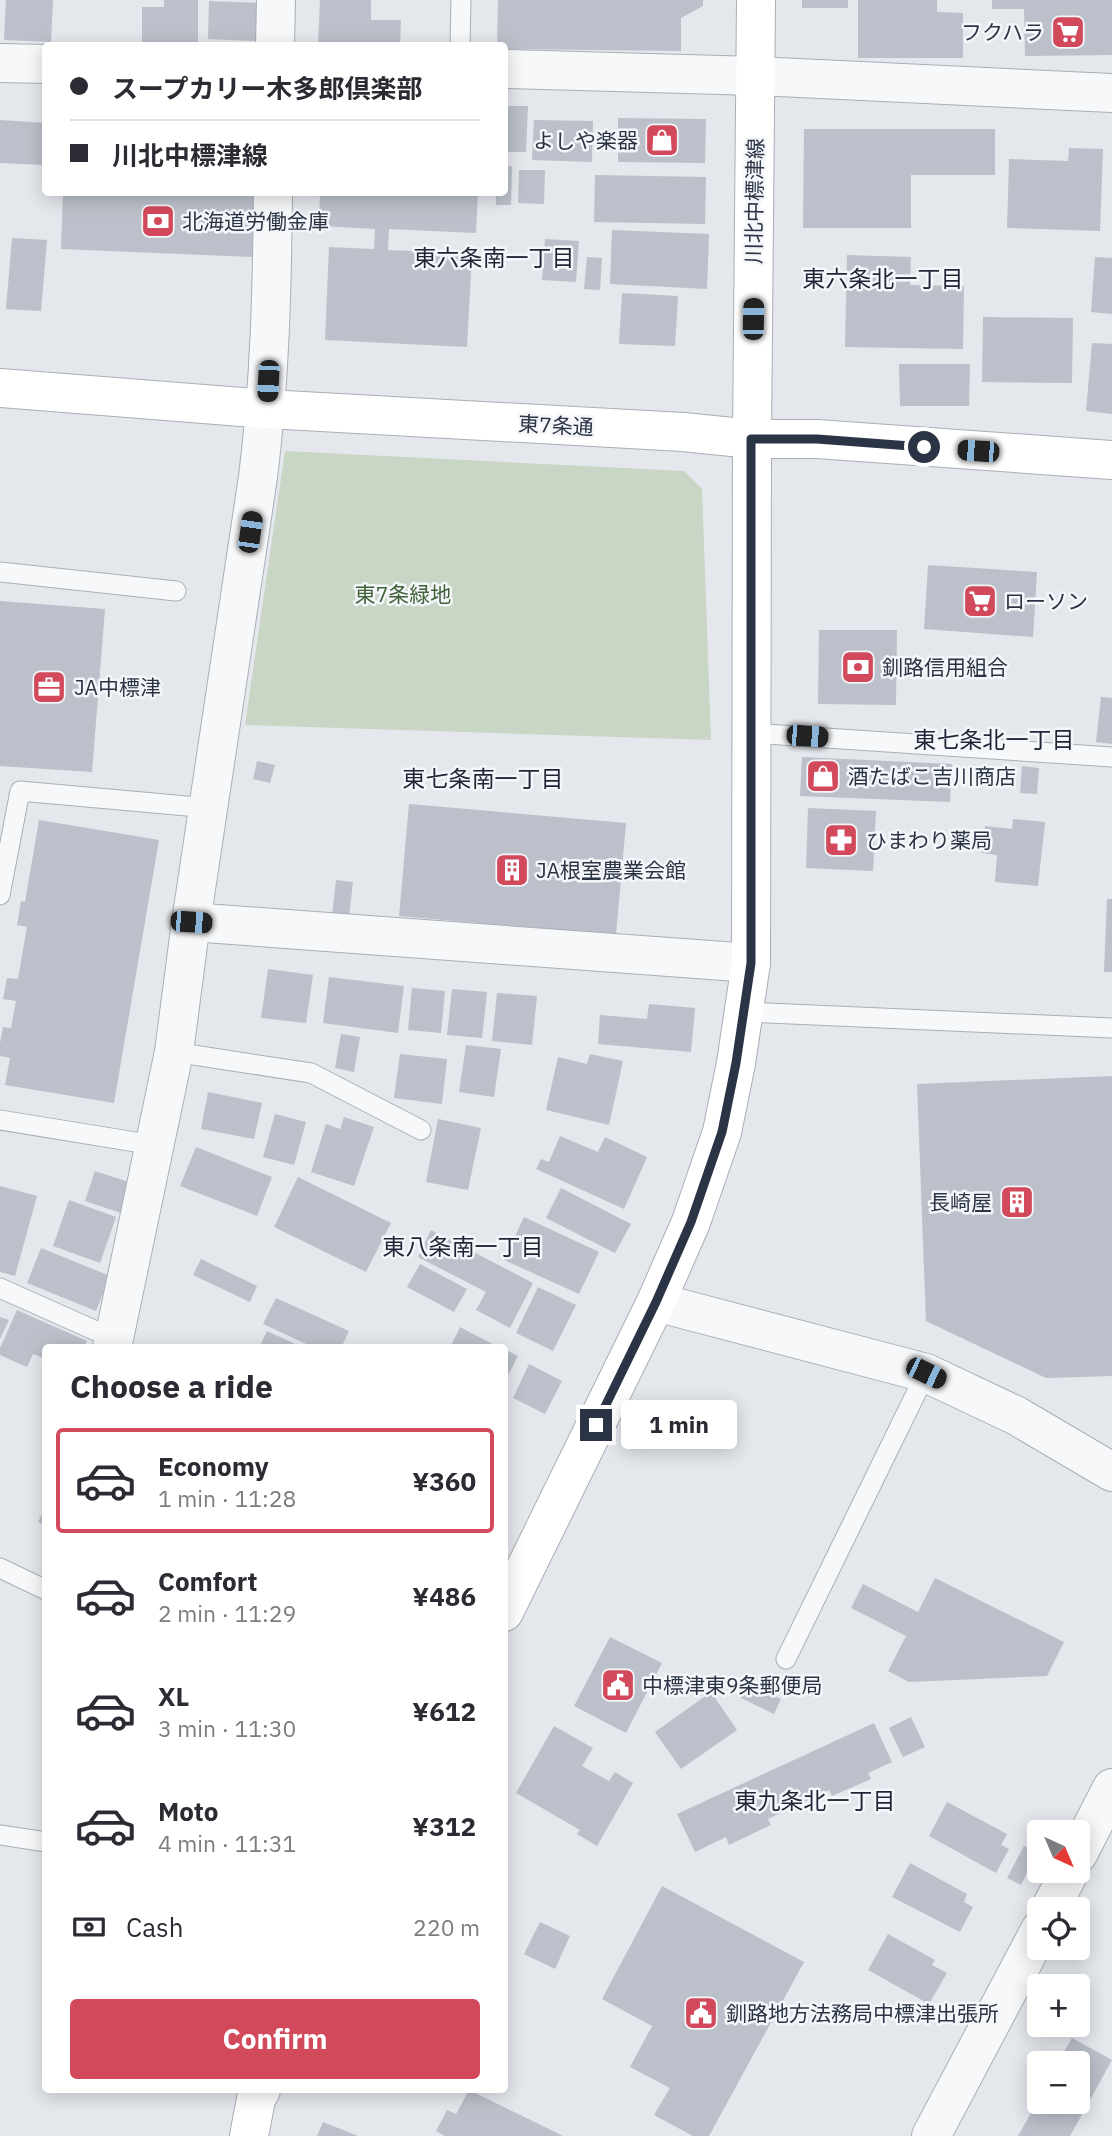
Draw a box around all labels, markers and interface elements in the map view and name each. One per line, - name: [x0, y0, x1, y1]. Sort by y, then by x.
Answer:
- supermarket icon: フクハラ: [1049, 13, 1087, 51]
- place label: フクハラ: [961, 18, 1044, 46]
- text: スープカリー木多郎倶楽部: [112, 71, 422, 105]
- shop icon: よしや楽器: [643, 121, 681, 159]
- place label: よしや楽器: [533, 126, 638, 154]
- text: 川北中標津線: [112, 138, 268, 172]
- street label: 川北中標津線: [739, 138, 769, 264]
- bank icon: 北海道労働金庫: [139, 202, 177, 240]
- place label: 北海道労働金庫: [182, 207, 329, 235]
- district label: 東六条南一丁目: [414, 242, 575, 272]
- district label: 東六条北一丁目: [803, 263, 964, 293]
- car: [743, 298, 764, 340]
- car: [257, 359, 280, 403]
- street label: 東7条通: [518, 409, 594, 441]
- route start: [908, 431, 940, 463]
- car: [957, 439, 1000, 463]
- car: [237, 510, 264, 554]
- park label: 東7条緑地: [355, 580, 451, 608]
- supermarket icon: ローソン: [961, 582, 999, 620]
- place label: ローソン: [1004, 587, 1088, 615]
- bank icon: 釧路信用組合: [839, 648, 877, 686]
- place label: 釧路信用組合: [882, 653, 1008, 681]
- office icon: JA中標津: [30, 668, 68, 706]
- place label: JA中標津: [74, 673, 161, 701]
- car: [786, 724, 829, 748]
- district label: 東七条北一丁目: [914, 724, 1075, 754]
- shop icon: 酒たばこ吉川商店: [804, 757, 842, 795]
- place label: 酒たばこ吉川商店: [848, 762, 1016, 790]
- district label: 東七条南一丁目: [403, 763, 564, 793]
- pharmacy icon: ひまわり薬局: [822, 821, 860, 859]
- place label: ひまわり薬局: [866, 826, 992, 854]
- building icon: JA根室農業会館: [493, 851, 531, 889]
- place label: JA根室農業会館: [536, 856, 686, 884]
- car: [170, 910, 213, 934]
- building icon: 長崎屋: [998, 1183, 1036, 1221]
- place label: 長崎屋: [929, 1188, 992, 1216]
- district label: 東八条南一丁目: [383, 1231, 544, 1261]
- car: [903, 1354, 950, 1392]
- text: Choose a ride: [70, 1365, 273, 1407]
- callout: 1 min: [620, 1400, 736, 1450]
- route end: [580, 1409, 612, 1441]
- text: 1 min: [649, 1409, 709, 1439]
- icon: car: [74, 1449, 137, 1512]
- text: Economy: [158, 1449, 269, 1483]
- text: ¥360: [412, 1464, 476, 1498]
- text: 1 min · 11:28: [158, 1483, 296, 1513]
- icon: car: [74, 1564, 137, 1627]
- text: Comfort: [158, 1564, 257, 1598]
- text: ¥486: [412, 1579, 476, 1613]
- text: 2 min · 11:29: [158, 1598, 296, 1628]
- public building icon: 中標津東9条郵便局: [599, 1666, 637, 1704]
- place label: 中標津東9条郵便局: [642, 1671, 823, 1699]
- icon: car: [74, 1679, 137, 1742]
- text: XL: [158, 1679, 189, 1713]
- text: ¥612: [412, 1694, 476, 1728]
- text: 3 min · 11:30: [158, 1713, 296, 1743]
- district label: 東九条北一丁目: [735, 1785, 896, 1815]
- icon: car: [74, 1794, 137, 1857]
- text: Moto: [158, 1794, 218, 1828]
- text: ¥312: [412, 1809, 476, 1843]
- north arrow: [1027, 1820, 1090, 1883]
- map controls: [1027, 1820, 1090, 2114]
- text: 4 min · 11:31: [158, 1828, 296, 1858]
- button: locate: [1027, 1897, 1090, 1960]
- icon: cash: [70, 1908, 108, 1946]
- text: Cash: [126, 1910, 183, 1944]
- text: 220 m: [413, 1912, 480, 1942]
- button: +: [1027, 1974, 1090, 2037]
- public building icon: 釧路地方法務局中標津出張所: [682, 1994, 720, 2032]
- button: Confirm: [70, 1999, 480, 2079]
- place label: 釧路地方法務局中標津出張所: [726, 1999, 999, 2027]
- button: −: [1027, 2051, 1090, 2114]

